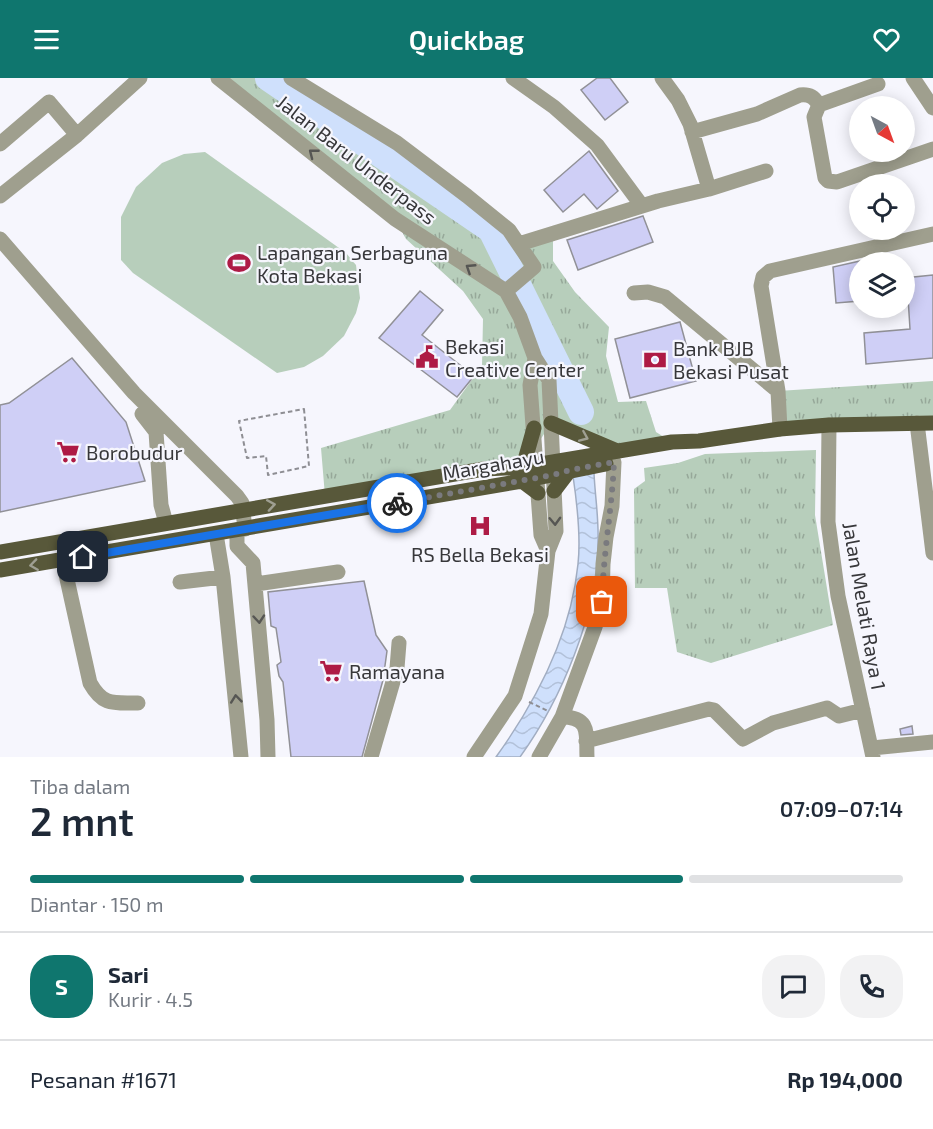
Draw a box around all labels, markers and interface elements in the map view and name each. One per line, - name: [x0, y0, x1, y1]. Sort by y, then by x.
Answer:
- icon: menu: [30, 23, 63, 56]
- text: Quickbag: [409, 23, 524, 55]
- icon: heart: [870, 23, 903, 56]
- street label: Jalan Baru Underpass: [272, 89, 442, 229]
- north arrow: [849, 96, 915, 162]
- map controls: [849, 96, 915, 318]
- one-way arrow: [309, 149, 320, 160]
- button: locate: [849, 174, 915, 240]
- place label: Lapangan Serbaguna Kota Bekasi: [257, 240, 448, 287]
- sports icon: Lapangan Serbaguna Kota Bekasi: [226, 250, 252, 276]
- button: layers: [849, 252, 915, 318]
- one-way arrow: [466, 264, 477, 275]
- place label: Bekasi Creative Center: [445, 334, 584, 381]
- place label: Bank BJB Bekasi Pusat: [673, 336, 789, 383]
- public building icon: Bekasi Creative Center: [414, 344, 440, 370]
- bank icon: Bank BJB Bekasi Pusat: [642, 347, 668, 373]
- one-way arrow: [577, 430, 588, 442]
- supermarket icon: Borobudur: [55, 439, 81, 465]
- place label: Borobudur: [86, 440, 183, 464]
- street label: Margahayu: [440, 443, 546, 485]
- courier: [367, 473, 427, 533]
- icon: bike: [381, 487, 414, 520]
- one-way arrow: [266, 500, 276, 512]
- hospital icon: RS Bella Bekasi: [467, 513, 493, 539]
- one-way arrow: [549, 517, 561, 526]
- street label: Jalan Melati Raya 1: [838, 520, 892, 692]
- pin: [57, 531, 108, 582]
- icon: home: [66, 540, 99, 573]
- place label: RS Bella Bekasi: [411, 542, 549, 566]
- one-way arrow: [30, 558, 39, 570]
- pin: [576, 576, 627, 627]
- icon: bag: [585, 585, 618, 618]
- one-way arrow: [252, 614, 265, 623]
- supermarket icon: Ramayana: [318, 658, 344, 684]
- place label: Ramayana: [349, 659, 445, 683]
- one-way arrow: [230, 694, 242, 703]
- text: Tiba dalam: [30, 774, 130, 798]
- text: 07:09–07:14: [780, 795, 903, 821]
- text: 2 mnt: [30, 797, 134, 844]
- text: Diantar · 150 m: [30, 892, 163, 916]
- button: chat: [762, 955, 825, 1018]
- button: phone: [840, 955, 903, 1018]
- text: Sari: [108, 961, 149, 987]
- text: S: [55, 973, 68, 999]
- text: Kurir · 4.5: [108, 987, 193, 1011]
- text: Pesanan #1671: [30, 1066, 177, 1092]
- text: Rp 194,000: [787, 1066, 903, 1092]

